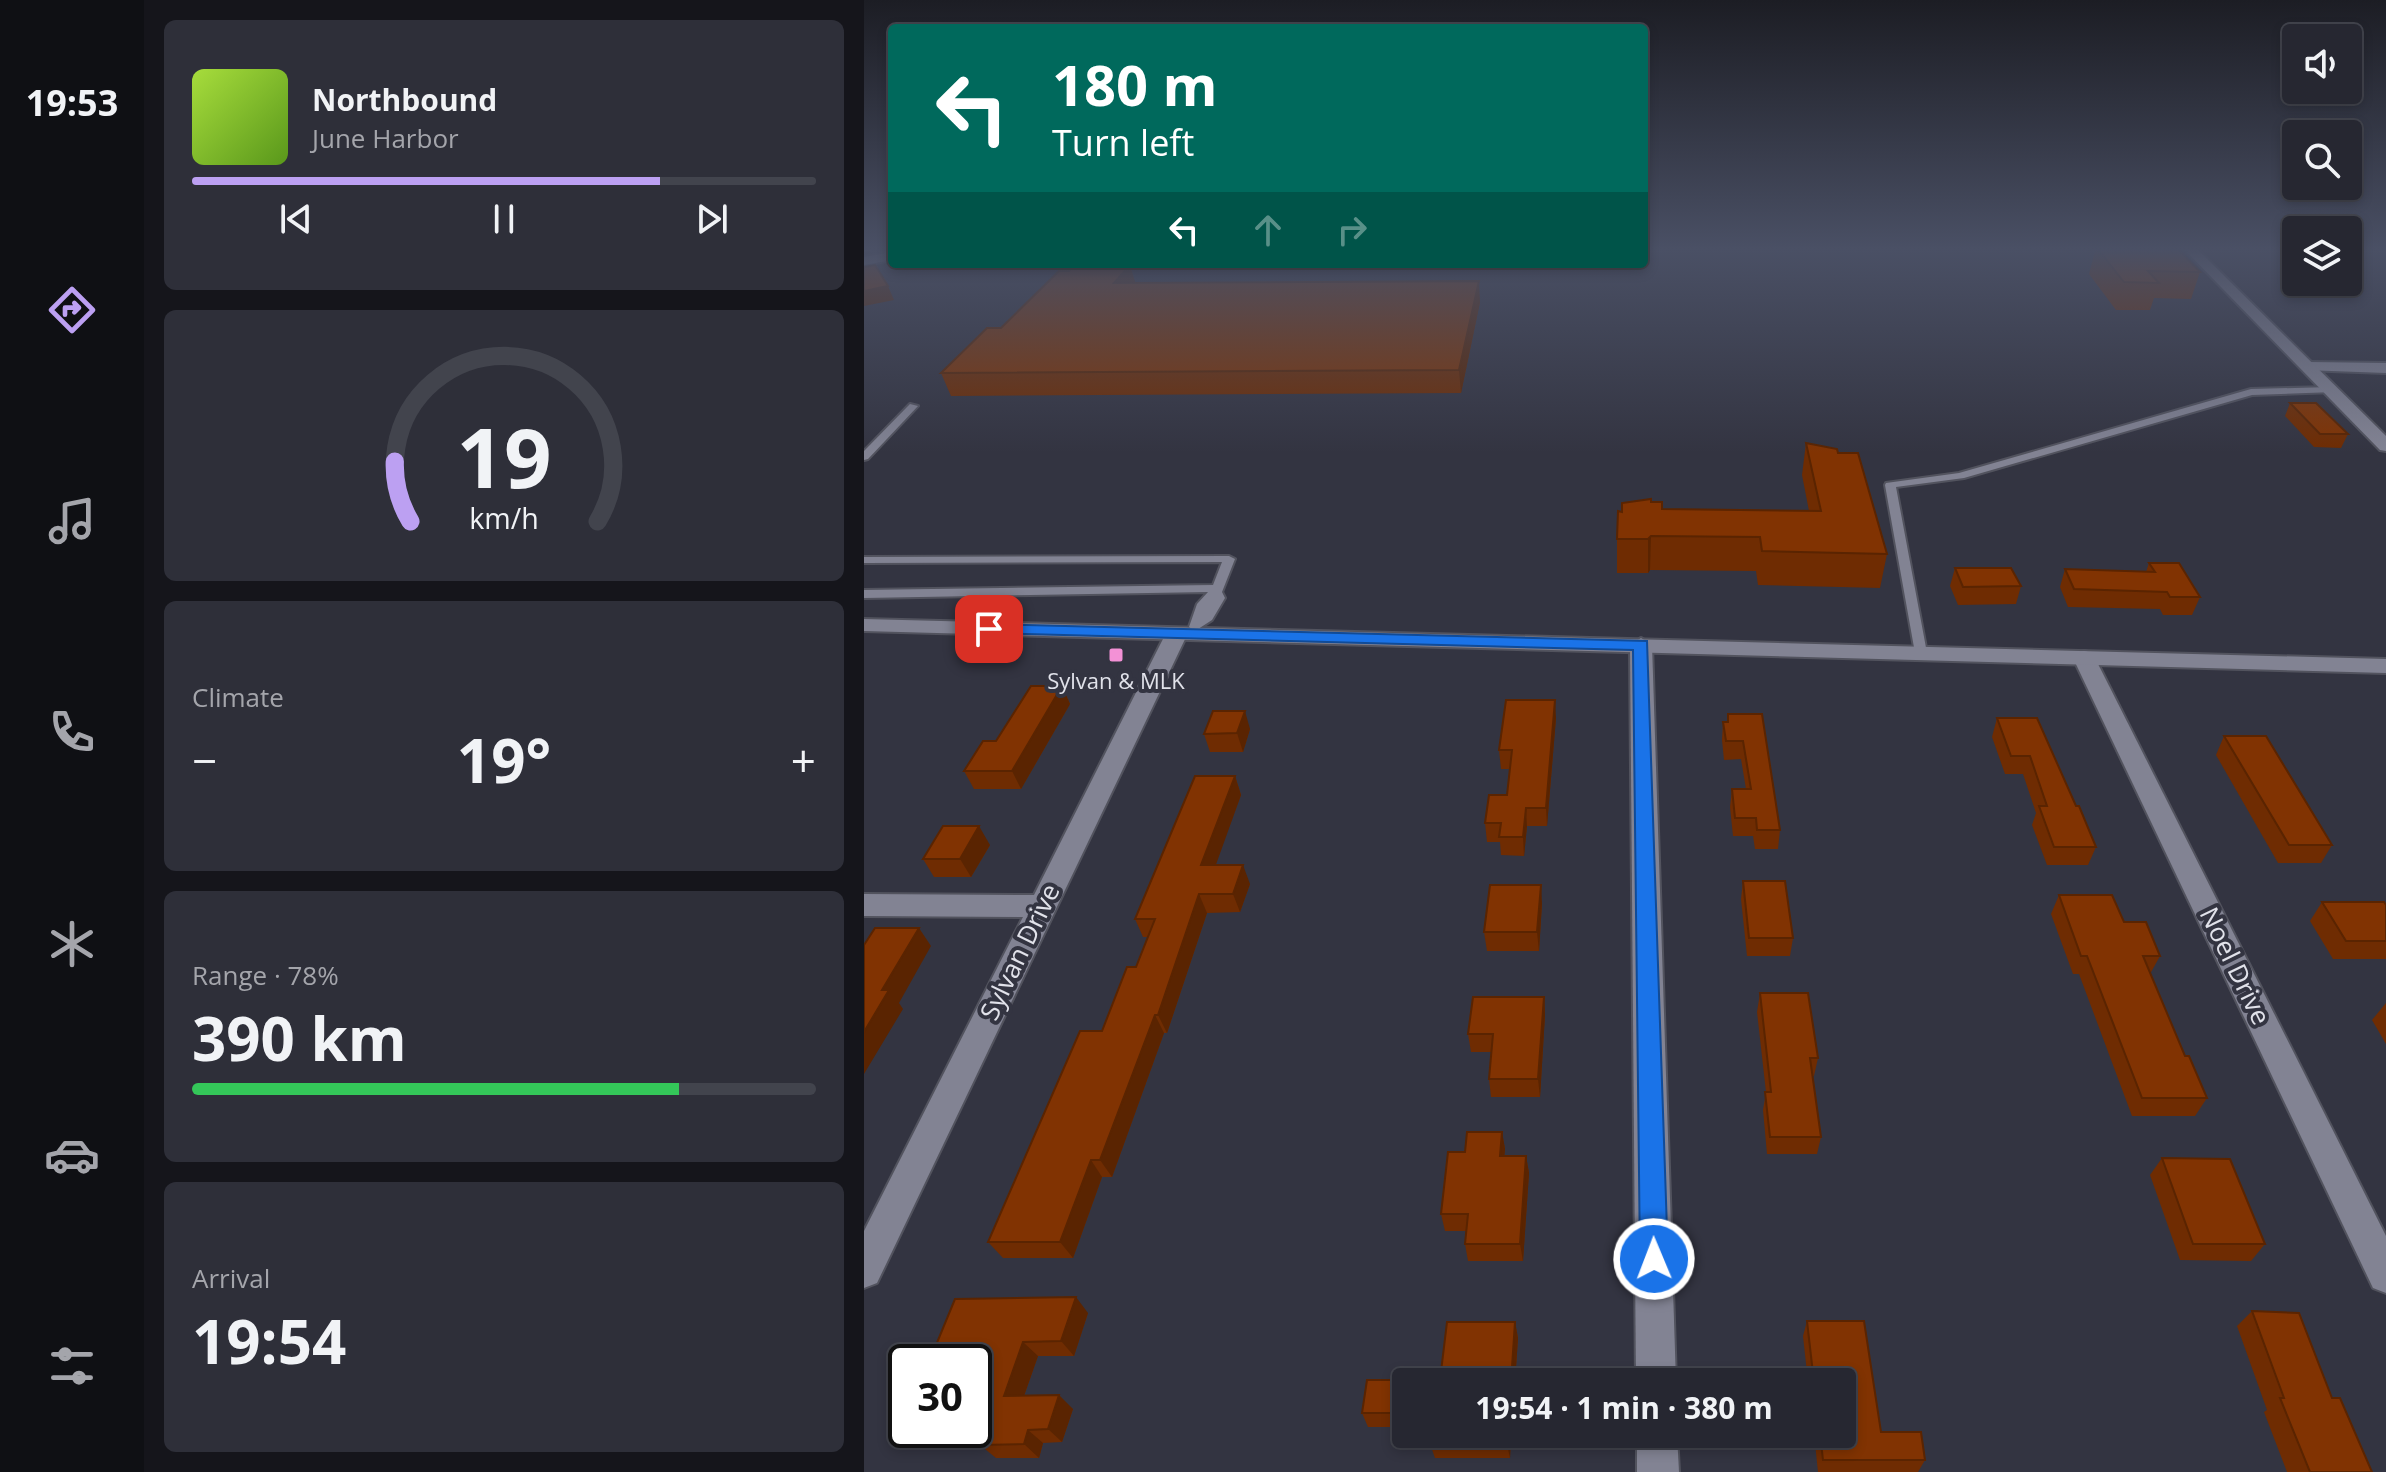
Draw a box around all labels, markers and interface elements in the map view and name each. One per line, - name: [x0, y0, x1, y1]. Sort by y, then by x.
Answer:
- map controls: [2282, 24, 2362, 296]
- button: sound: [2282, 24, 2362, 104]
- text: 180 m: [1052, 46, 1218, 122]
- icon: left: [920, 56, 1024, 160]
- text: 19:53: [26, 78, 118, 127]
- text: Northbound: [312, 79, 497, 120]
- text: Turn left: [1052, 118, 1194, 167]
- text: June Harbor: [312, 120, 459, 156]
- button: search: [2282, 120, 2362, 200]
- icon: previous: [274, 197, 318, 241]
- icon: pause: [482, 197, 526, 241]
- icon: next: [690, 197, 734, 241]
- icon: left: [1162, 208, 1206, 252]
- icon: ahead: [1246, 208, 1290, 252]
- icon: right: [1330, 208, 1374, 252]
- button: layers: [2282, 216, 2362, 296]
- icon: directions: [44, 282, 100, 338]
- text: 19: [456, 398, 552, 511]
- icon: music: [44, 493, 100, 549]
- text: km/h: [469, 498, 539, 537]
- pin: [955, 595, 1023, 663]
- icon: arrive: [967, 607, 1011, 651]
- marker: Sylvan & MLK: [1107, 646, 1125, 664]
- place label: Sylvan & MLK: [1047, 665, 1185, 695]
- text: Climate: [192, 679, 284, 715]
- icon: phone: [44, 704, 100, 760]
- text: 19°: [457, 719, 551, 801]
- text: −: [192, 730, 217, 790]
- text: +: [791, 730, 816, 790]
- street label: Sylvan Drive: [971, 877, 1068, 1026]
- street label: Noel Drive: [2192, 901, 2280, 1030]
- icon: climate: [44, 916, 100, 972]
- text: Range · 78%: [192, 957, 339, 993]
- text: 390 km: [192, 997, 407, 1079]
- icon: car: [44, 1127, 100, 1183]
- position arrow: [1612, 1217, 1696, 1301]
- text: Arrival: [192, 1260, 270, 1296]
- text: 19:54: [192, 1300, 346, 1382]
- icon: filters: [44, 1338, 100, 1394]
- speed limit sign: 30: [888, 1344, 992, 1448]
- text: 19:54 · 1 min · 380 m: [1475, 1387, 1773, 1428]

